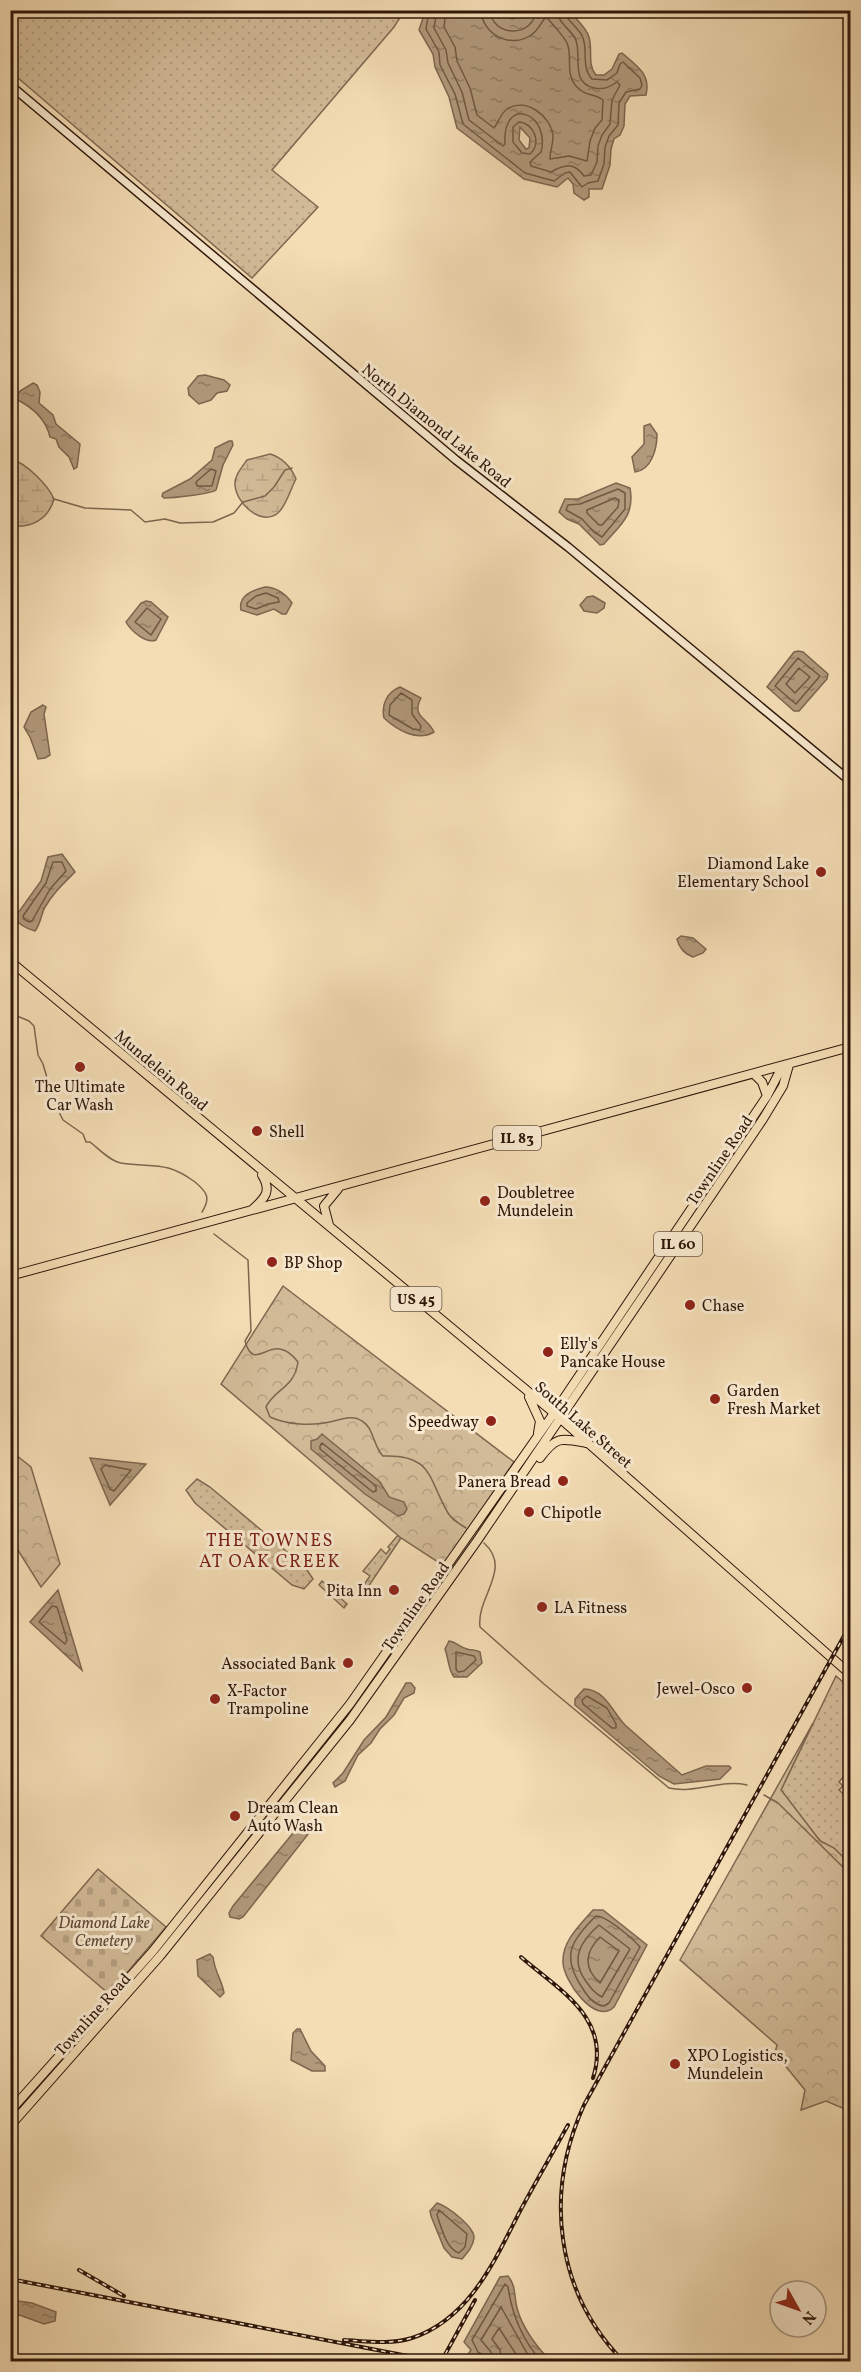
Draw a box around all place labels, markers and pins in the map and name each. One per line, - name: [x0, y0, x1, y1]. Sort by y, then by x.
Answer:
- place label: Diamond Lake Elementary School: [677, 854, 809, 894]
- marker: Diamond Lake Elementary School: [814, 865, 828, 879]
- marker: The Ultimate Car Wash: [73, 1060, 87, 1074]
- place label: The Ultimate Car Wash: [35, 1077, 125, 1117]
- place label: Shell: [269, 1122, 305, 1144]
- marker: Shell: [250, 1124, 264, 1138]
- place label: Doubletree Mundelein: [497, 1183, 575, 1223]
- marker: Doubletree Mundelein: [478, 1194, 492, 1208]
- place label: BP Shop: [284, 1253, 343, 1275]
- marker: BP Shop: [265, 1255, 279, 1269]
- place label: Chase: [702, 1296, 744, 1318]
- marker: Chase: [683, 1298, 697, 1312]
- place label: Elly's Pancake House: [560, 1334, 665, 1374]
- marker: Elly's Pancake House: [541, 1345, 555, 1359]
- place label: Garden Fresh Market: [727, 1381, 821, 1421]
- marker: Garden Fresh Market: [708, 1392, 722, 1406]
- place label: Speedway: [408, 1412, 479, 1434]
- marker: Speedway: [484, 1414, 498, 1428]
- place label: Panera Bread: [457, 1472, 551, 1494]
- marker: Panera Bread: [556, 1474, 570, 1488]
- place label: Chipotle: [541, 1503, 601, 1525]
- marker: Chipotle: [522, 1505, 536, 1519]
- place label: Pita Inn: [326, 1581, 382, 1603]
- marker: Pita Inn: [387, 1583, 401, 1597]
- place label: LA Fitness: [554, 1598, 627, 1620]
- marker: LA Fitness: [535, 1600, 549, 1614]
- place label: Associated Bank: [221, 1654, 336, 1676]
- marker: Associated Bank: [341, 1656, 355, 1670]
- place label: Jewel-Osco: [656, 1679, 735, 1701]
- place label: X-Factor Trampoline: [227, 1681, 309, 1721]
- marker: Jewel-Osco: [740, 1681, 754, 1695]
- marker: X-Factor Trampoline: [208, 1692, 222, 1706]
- place label: Dream Clean Auto Wash: [247, 1798, 339, 1838]
- marker: Dream Clean Auto Wash: [228, 1809, 242, 1823]
- place label: XPO Logistics, Mundelein: [687, 2046, 788, 2086]
- marker: XPO Logistics, Mundelein: [668, 2057, 682, 2071]

